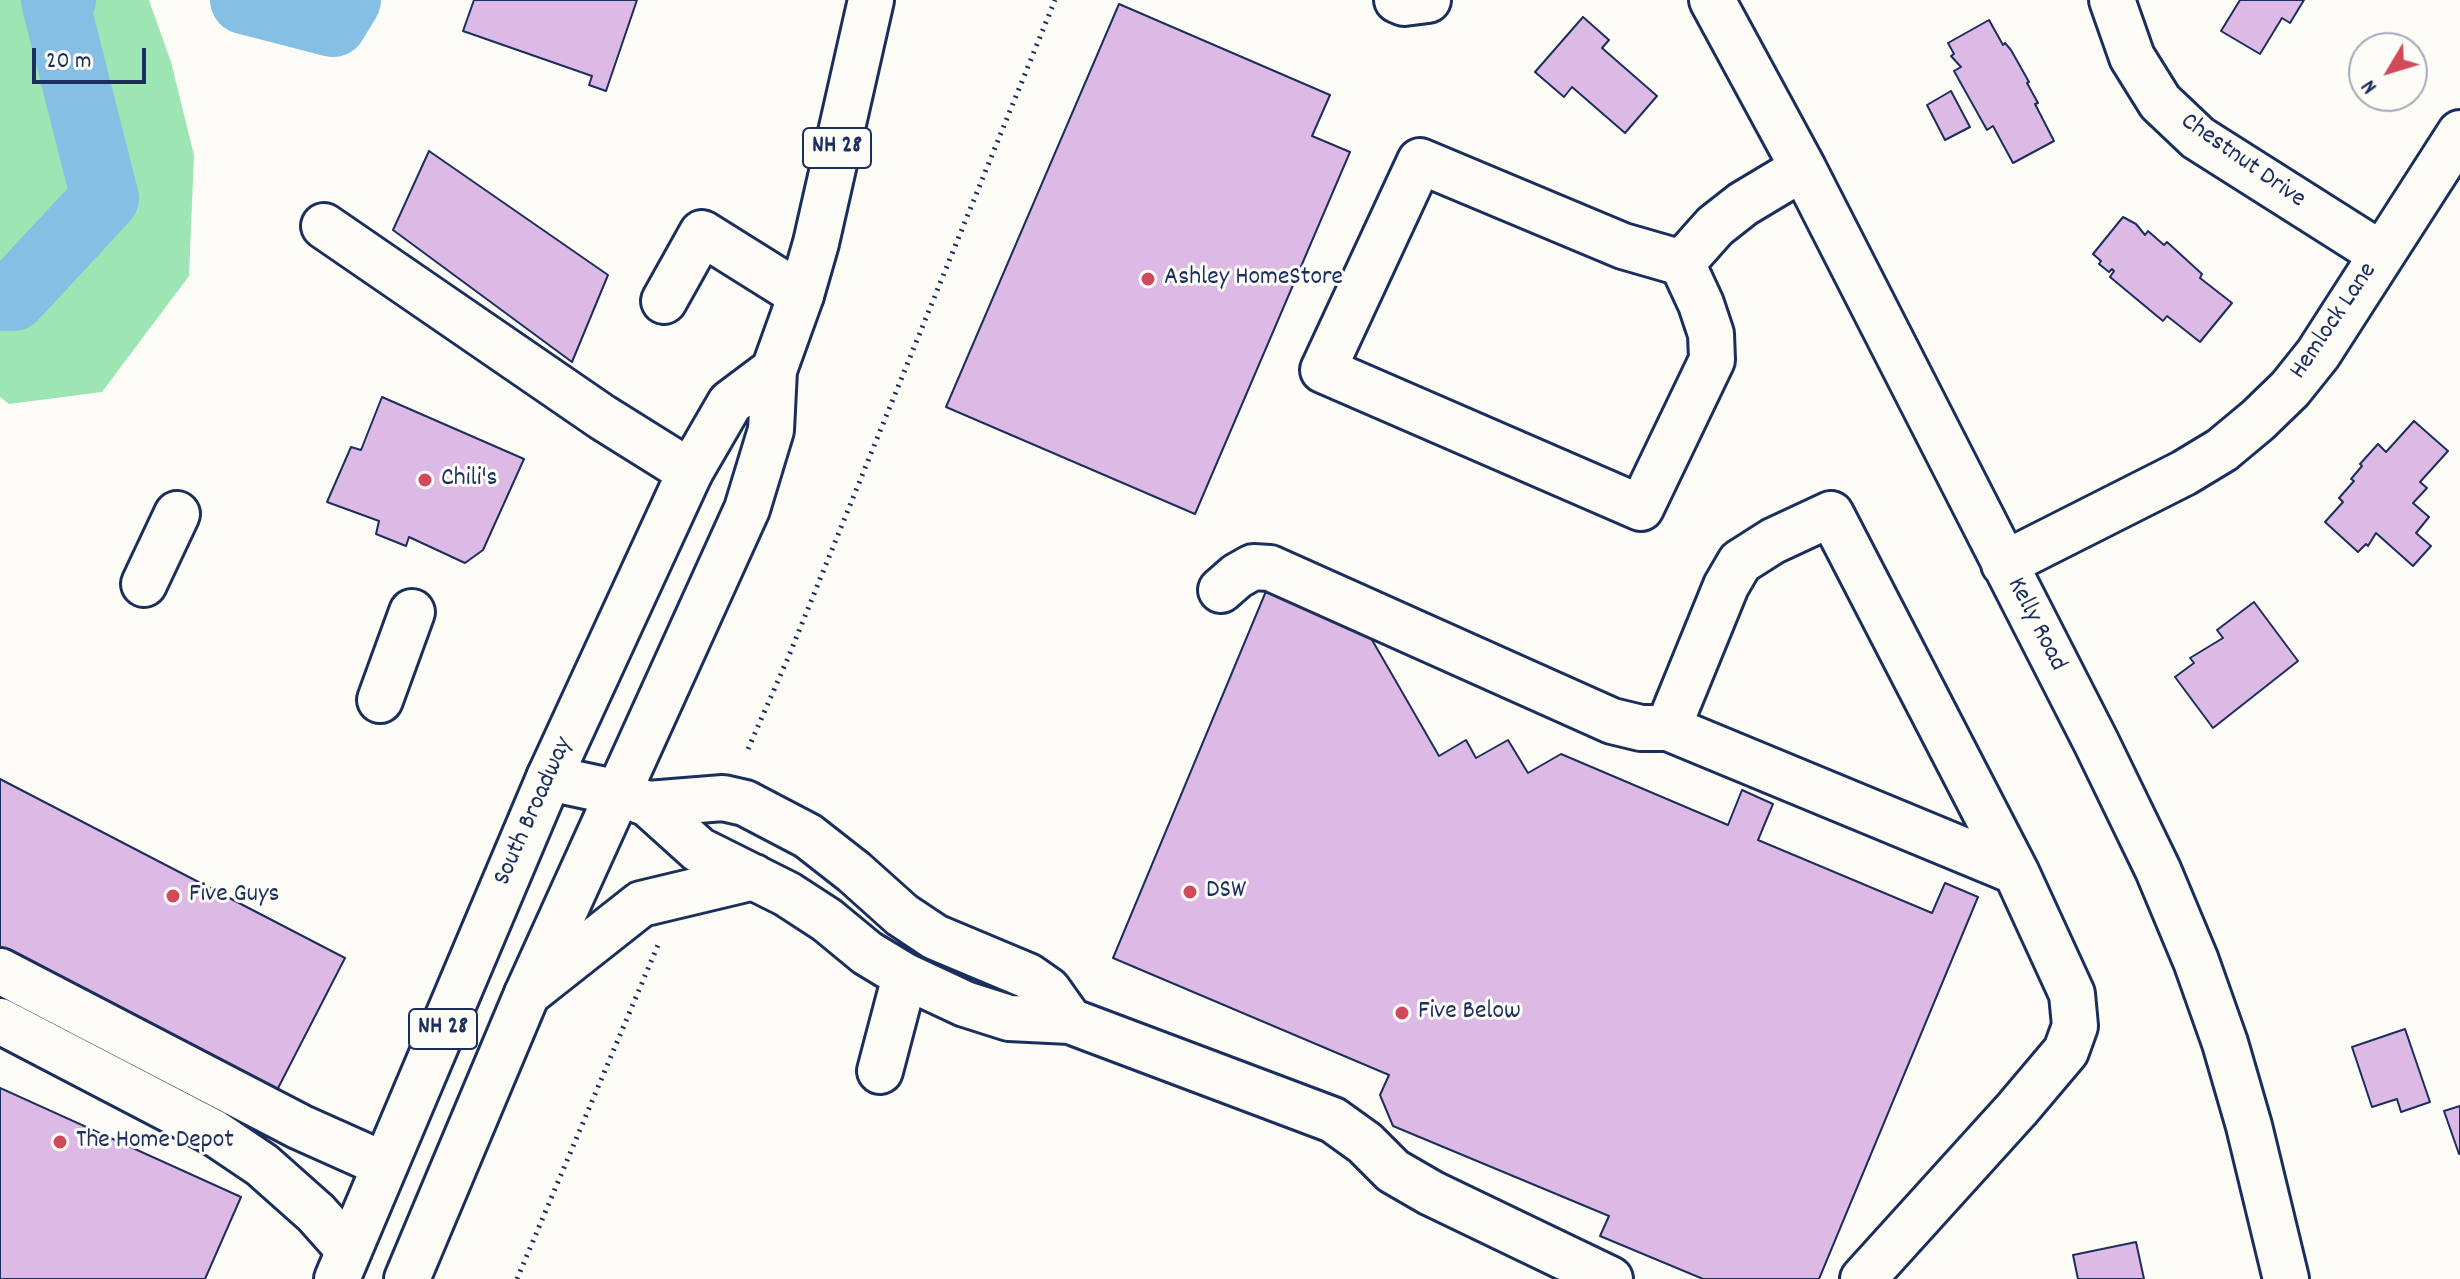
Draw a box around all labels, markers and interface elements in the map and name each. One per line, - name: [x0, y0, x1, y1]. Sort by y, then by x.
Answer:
- scale bar: [36, 32, 150, 82]
- north arrow: [2348, 32, 2428, 112]
- text: 20 m: [46, 45, 92, 79]
- text: N: [2355, 72, 2386, 100]
- street label: Chestnut Drive: [2173, 107, 2311, 217]
- road number: NH 28: [803, 128, 871, 168]
- street label: Hemlock Lane: [2285, 258, 2385, 386]
- place label: Ashley HomeStore: [1164, 263, 1343, 295]
- marker: Ashley HomeStore: [1139, 270, 1157, 288]
- place label: Chili's: [441, 464, 498, 496]
- marker: Chili's: [416, 471, 434, 489]
- street label: Kelly Road: [1998, 573, 2072, 677]
- street label: South Broadway: [488, 733, 582, 891]
- place label: DSW: [1206, 876, 1246, 908]
- place label: Five Guys: [189, 880, 279, 912]
- marker: DSW: [1181, 883, 1199, 901]
- marker: Five Guys: [164, 887, 182, 905]
- place label: Five Below: [1418, 997, 1521, 1029]
- marker: Five Below: [1393, 1004, 1411, 1022]
- road number: NH 28: [409, 1009, 477, 1049]
- place label: The Home Depot: [76, 1126, 234, 1158]
- marker: The Home Depot: [51, 1133, 69, 1151]

